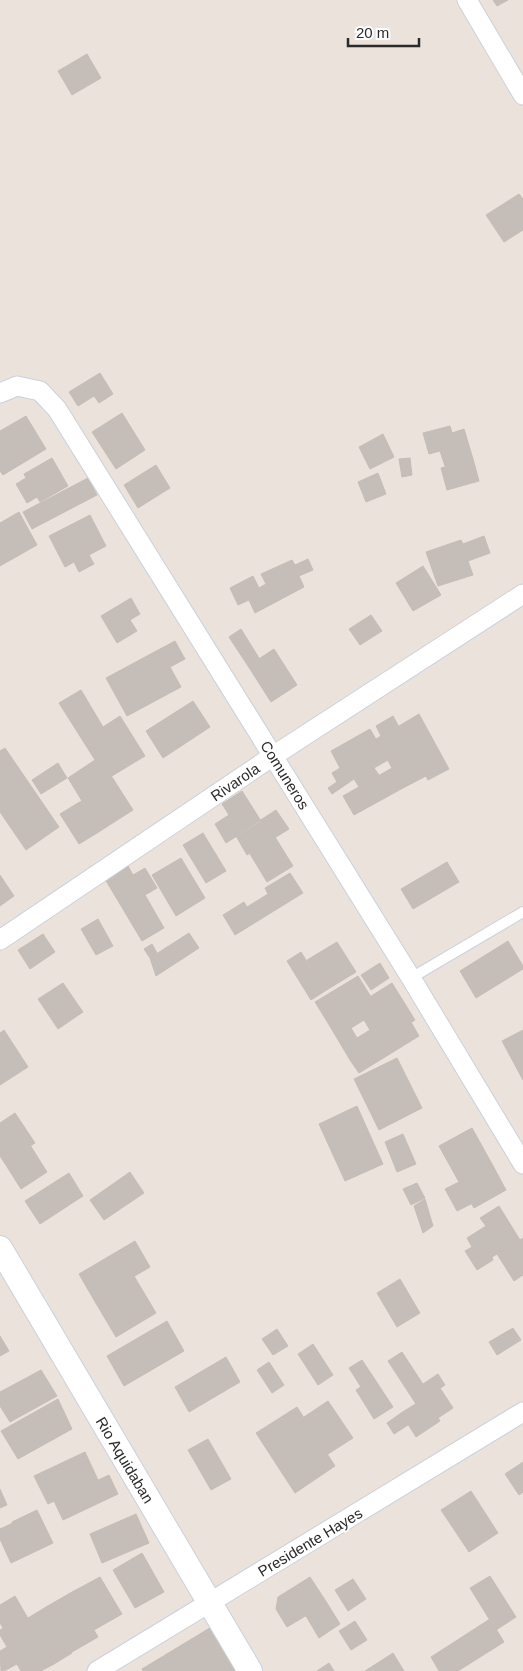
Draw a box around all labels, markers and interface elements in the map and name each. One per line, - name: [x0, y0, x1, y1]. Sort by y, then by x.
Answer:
- scale bar: [348, 15, 419, 47]
- text: 20 m: [356, 24, 389, 41]
- street label: Comuneros: [257, 738, 313, 812]
- street label: Rivarola: [207, 759, 263, 804]
- street label: Rio Aquidaban: [93, 1414, 157, 1506]
- street label: Presidente Hayes: [255, 1504, 365, 1580]

